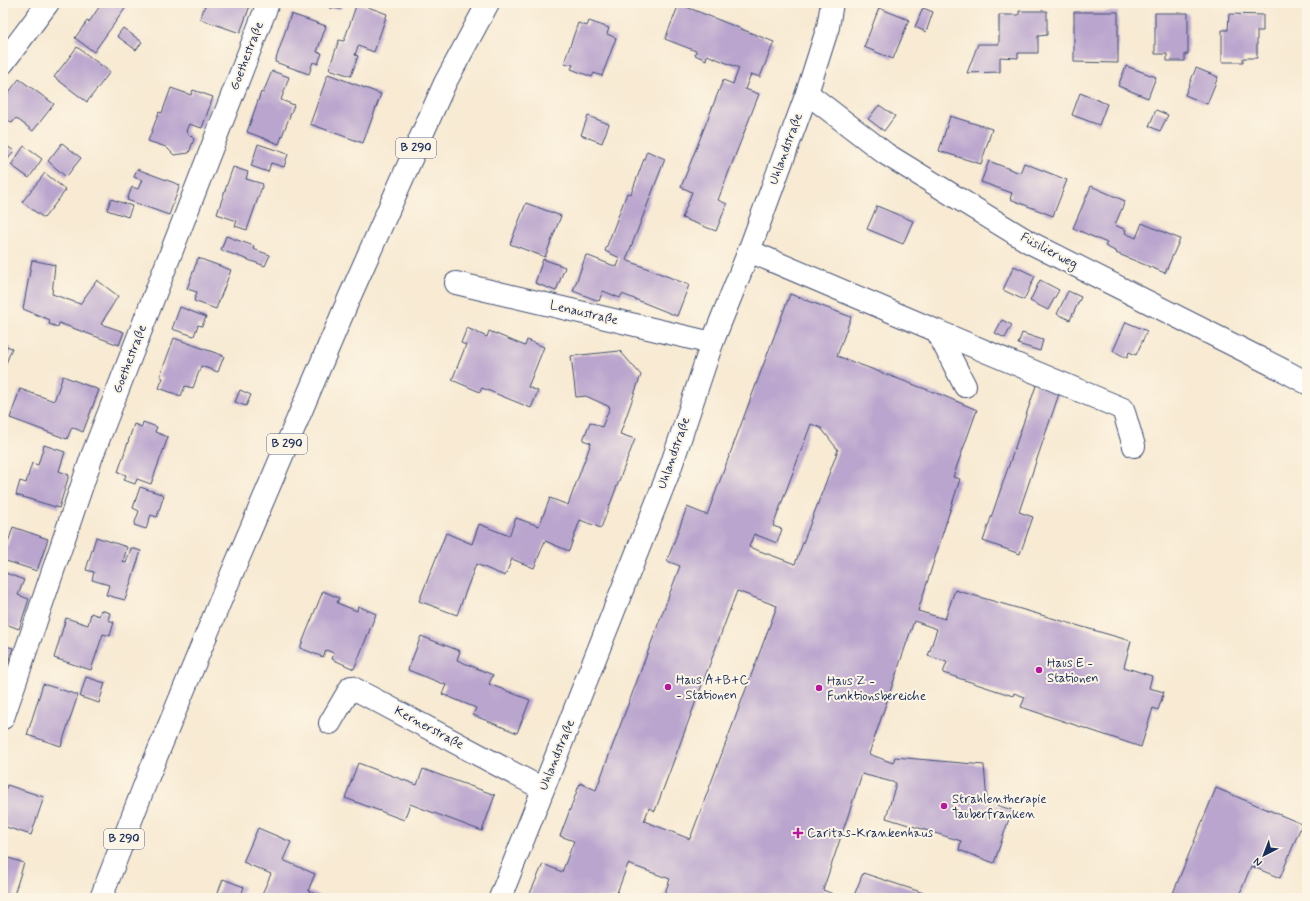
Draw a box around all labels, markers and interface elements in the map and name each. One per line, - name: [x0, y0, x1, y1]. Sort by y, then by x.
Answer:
- street label: Goethestraße: [226, 19, 268, 93]
- street label: Uhlandstraße: [765, 111, 807, 187]
- road number: B 290: [396, 138, 436, 158]
- street label: Füsilierweg: [1017, 229, 1081, 274]
- street label: Lenaustraße: [548, 297, 620, 329]
- street label: Goethestraße: [109, 322, 151, 396]
- street label: Uhlandstraße: [654, 415, 694, 491]
- road number: B 290: [267, 434, 307, 454]
- place label: Haus E - Stationen: [1047, 655, 1099, 687]
- marker: Haus E - Stationen: [1034, 665, 1044, 675]
- place label: Haus A+B+C - Stationen: [676, 672, 749, 704]
- place label: Haus Z - Funktionsbereiche: [827, 673, 926, 705]
- marker: Haus A+B+C - Stationen: [663, 682, 673, 692]
- marker: Haus Z - Funktionsbereiche: [814, 683, 824, 693]
- street label: Kernerstraße: [391, 702, 467, 754]
- street label: Uhlandstraße: [535, 717, 579, 793]
- place label: Strahlentherapie Tauberfranken: [952, 791, 1047, 823]
- marker: Strahlentherapie Tauberfranken: [939, 801, 949, 811]
- place label: Caritas-Krankenhaus: [807, 825, 933, 842]
- marker: Caritas-Krankenhaus: [792, 827, 804, 839]
- road number: B 290: [104, 829, 144, 849]
- north arrow: [1244, 835, 1284, 875]
- text: N: [1251, 854, 1265, 869]

